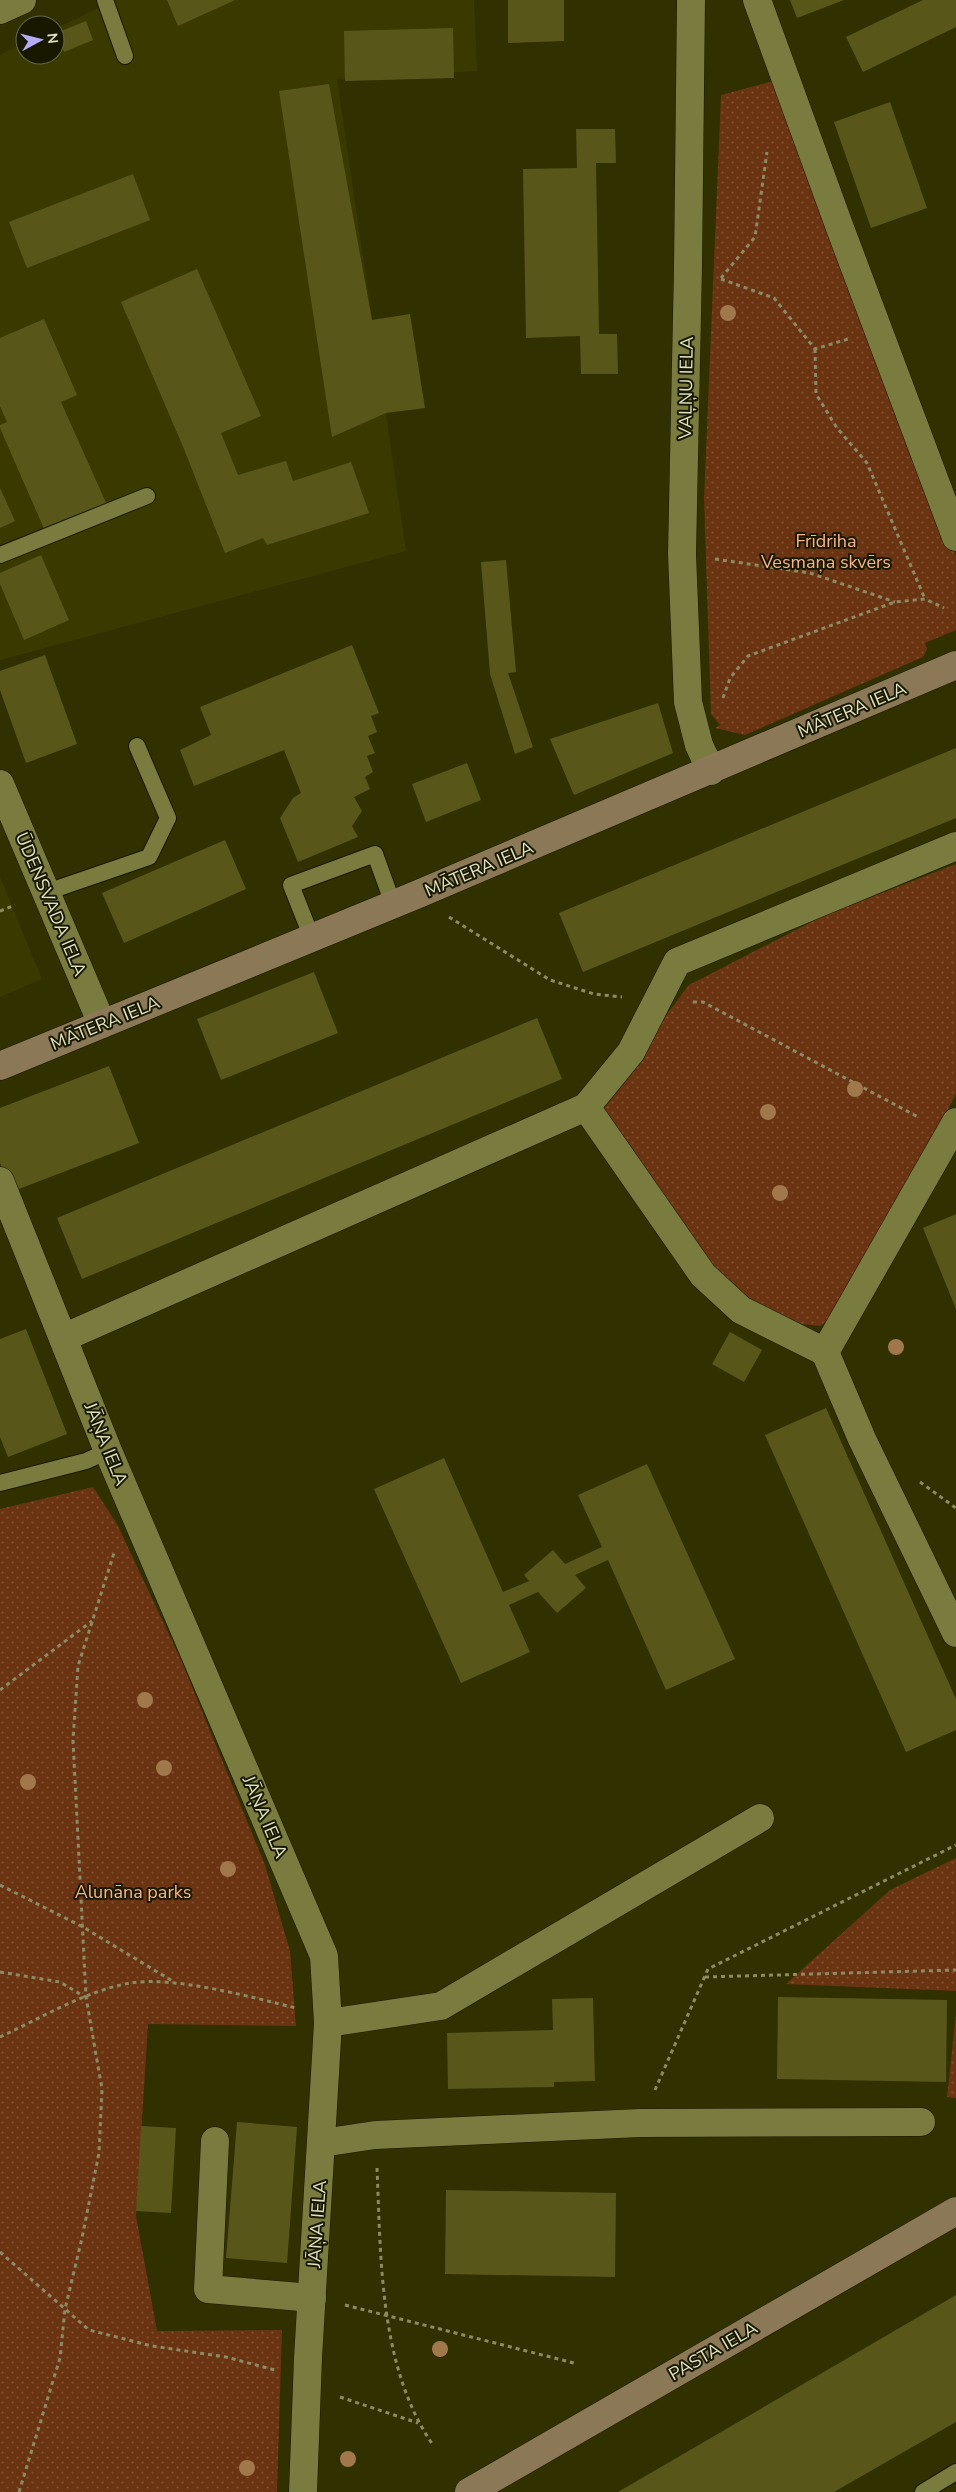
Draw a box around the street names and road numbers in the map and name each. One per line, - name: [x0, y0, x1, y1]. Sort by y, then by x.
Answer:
- street label: VAĻŅU IELA: [673, 336, 699, 441]
- street label: MĀTERA IELA: [794, 676, 910, 744]
- street label: ŪDENSVADA IELA: [10, 828, 92, 980]
- street label: MĀTERA IELA: [421, 835, 537, 903]
- street label: MĀTERA IELA: [47, 990, 163, 1056]
- street label: JĀŅA IELA: [78, 1398, 134, 1489]
- street label: JĀŅA IELA: [236, 1771, 293, 1862]
- street label: JĀŅA IELA: [302, 2179, 332, 2270]
- street label: PASTA IELA: [664, 2316, 762, 2386]

